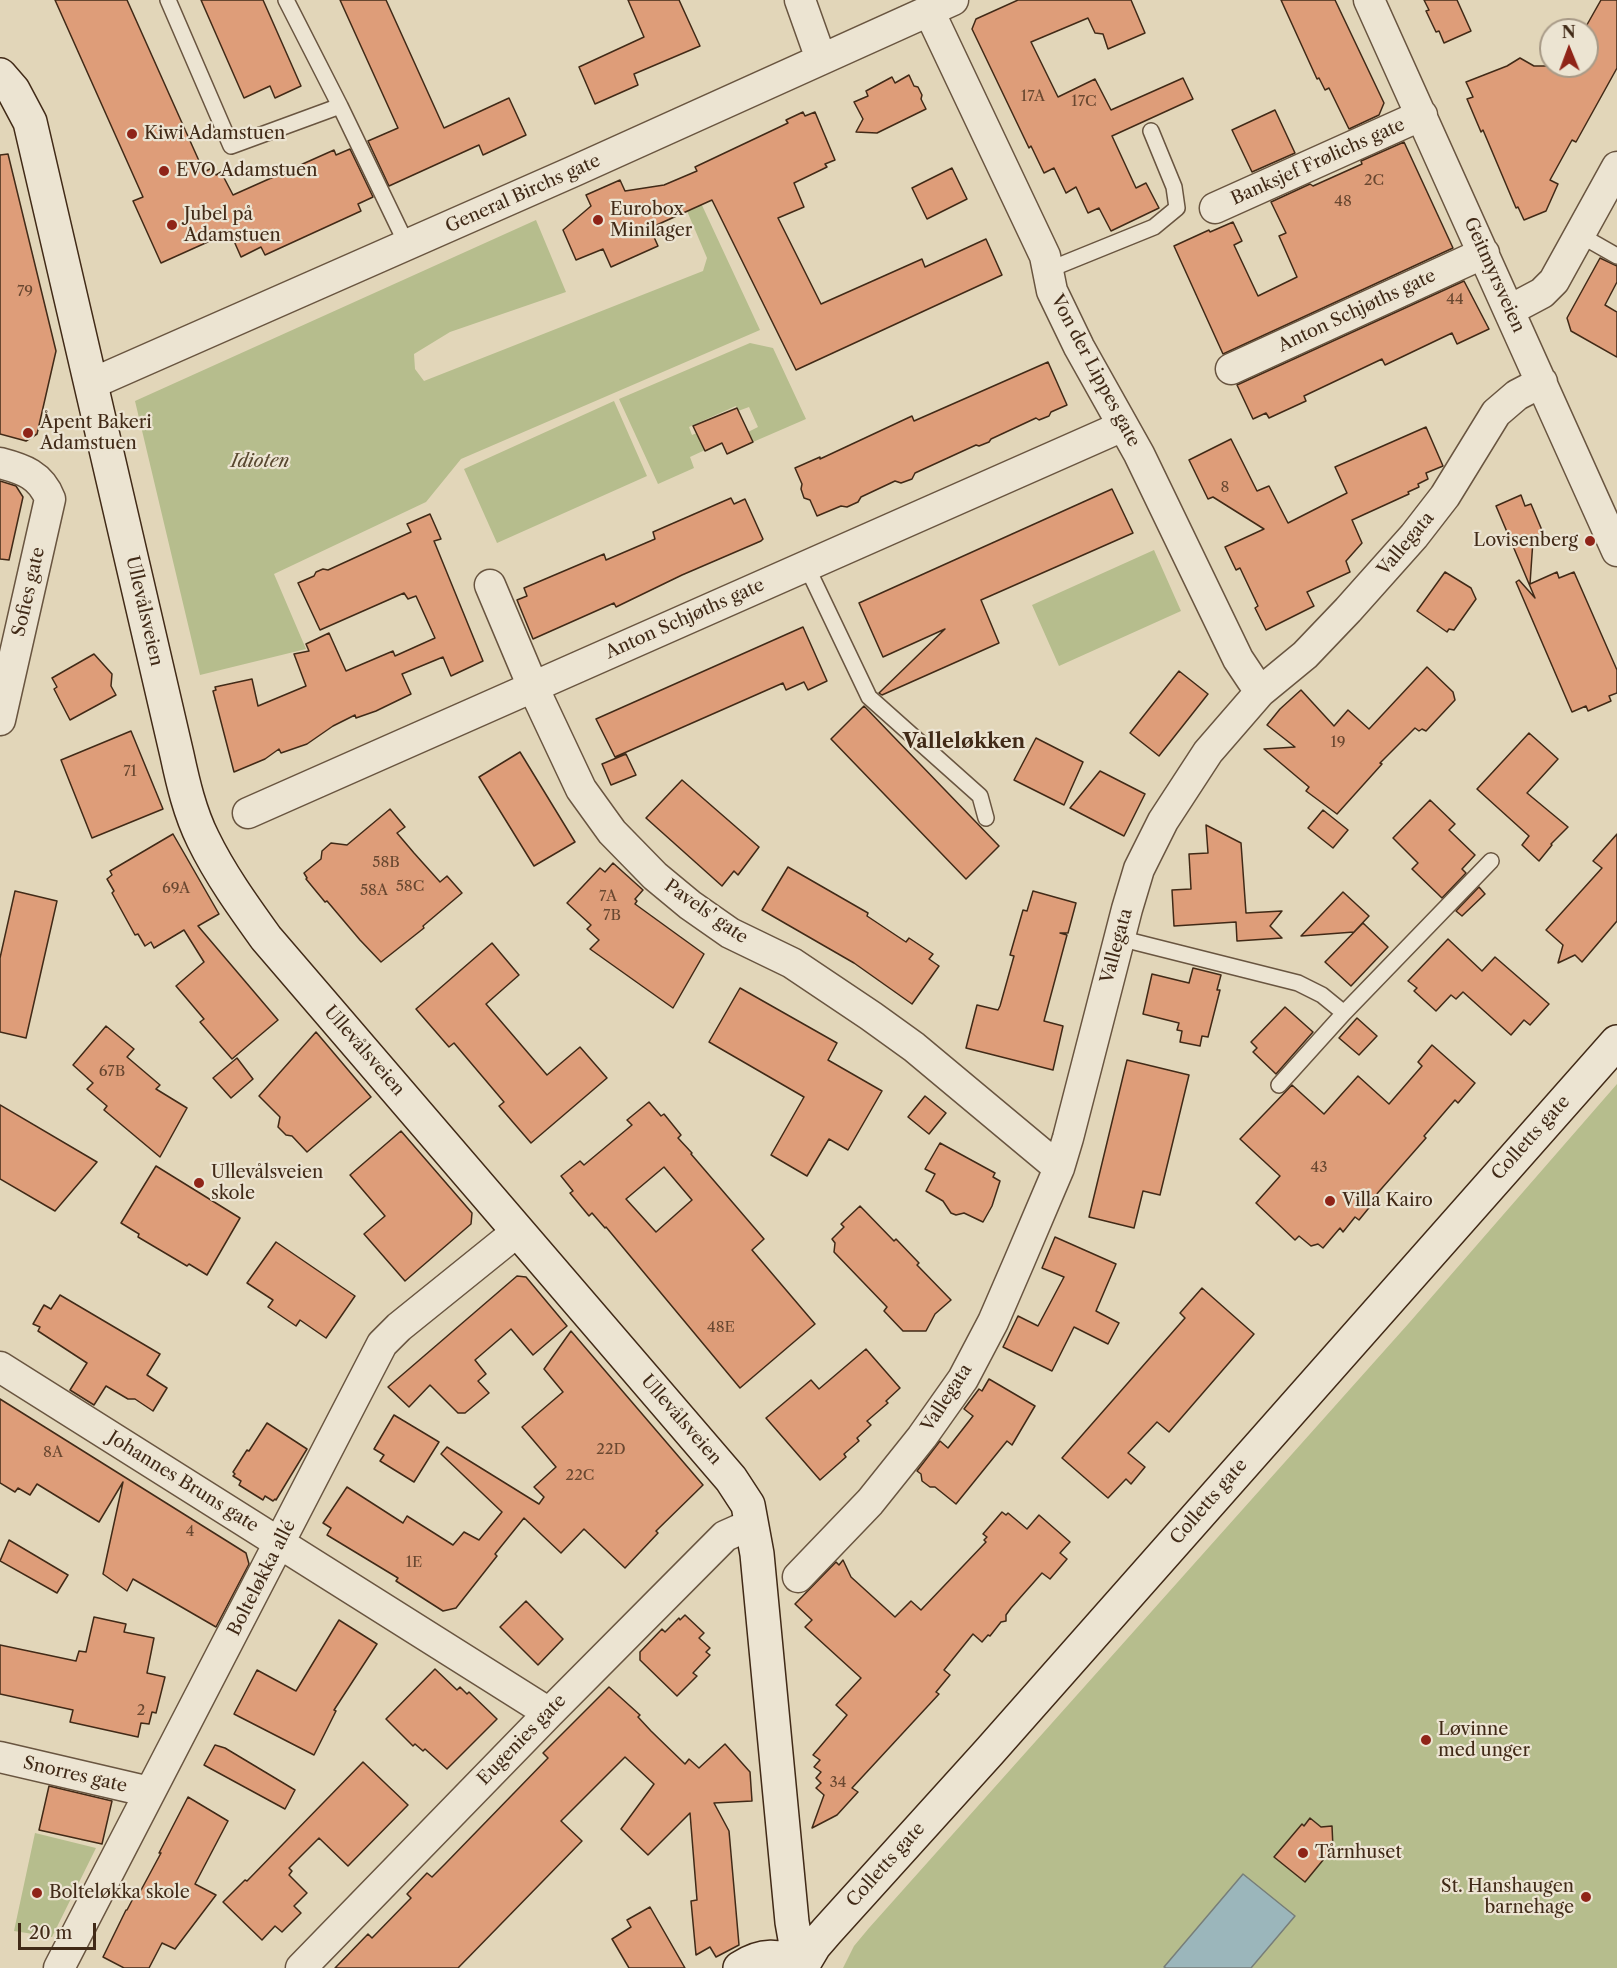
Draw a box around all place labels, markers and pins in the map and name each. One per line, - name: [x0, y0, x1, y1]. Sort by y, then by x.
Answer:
- place label: Kiwi Adamstuen: [144, 123, 285, 145]
- marker: Kiwi Adamstuen: [125, 127, 139, 141]
- place label: EVO Adamstuen: [176, 160, 317, 182]
- marker: EVO Adamstuen: [157, 164, 171, 178]
- place label: Eurobox Minilager: [610, 199, 692, 242]
- place label: Jubel på Adamstuen: [184, 204, 281, 246]
- marker: Eurobox Minilager: [591, 213, 605, 227]
- marker: Jubel på Adamstuen: [165, 218, 179, 232]
- place label: Åpent Bakeri Adamstuen: [40, 412, 152, 454]
- marker: Åpent Bakeri Adamstuen: [21, 426, 35, 440]
- place label: Lovisenberg: [1473, 530, 1578, 552]
- marker: Lovisenberg: [1583, 534, 1597, 548]
- place label: Ullevålsveien skole: [211, 1162, 323, 1204]
- marker: Ullevålsveien skole: [192, 1176, 206, 1190]
- place label: Villa Kairo: [1342, 1190, 1433, 1212]
- marker: Villa Kairo: [1323, 1194, 1337, 1208]
- place label: Løvinne med unger: [1438, 1719, 1530, 1762]
- marker: Løvinne med unger: [1419, 1733, 1433, 1747]
- place label: Tårnhuset: [1315, 1842, 1402, 1864]
- marker: Tårnhuset: [1296, 1846, 1310, 1860]
- place label: St. Hanshaugen barnehage: [1441, 1876, 1574, 1918]
- place label: Bolteløkka skole: [49, 1882, 190, 1904]
- marker: Bolteløkka skole: [30, 1886, 44, 1900]
- marker: St. Hanshaugen barnehage: [1579, 1890, 1593, 1904]

